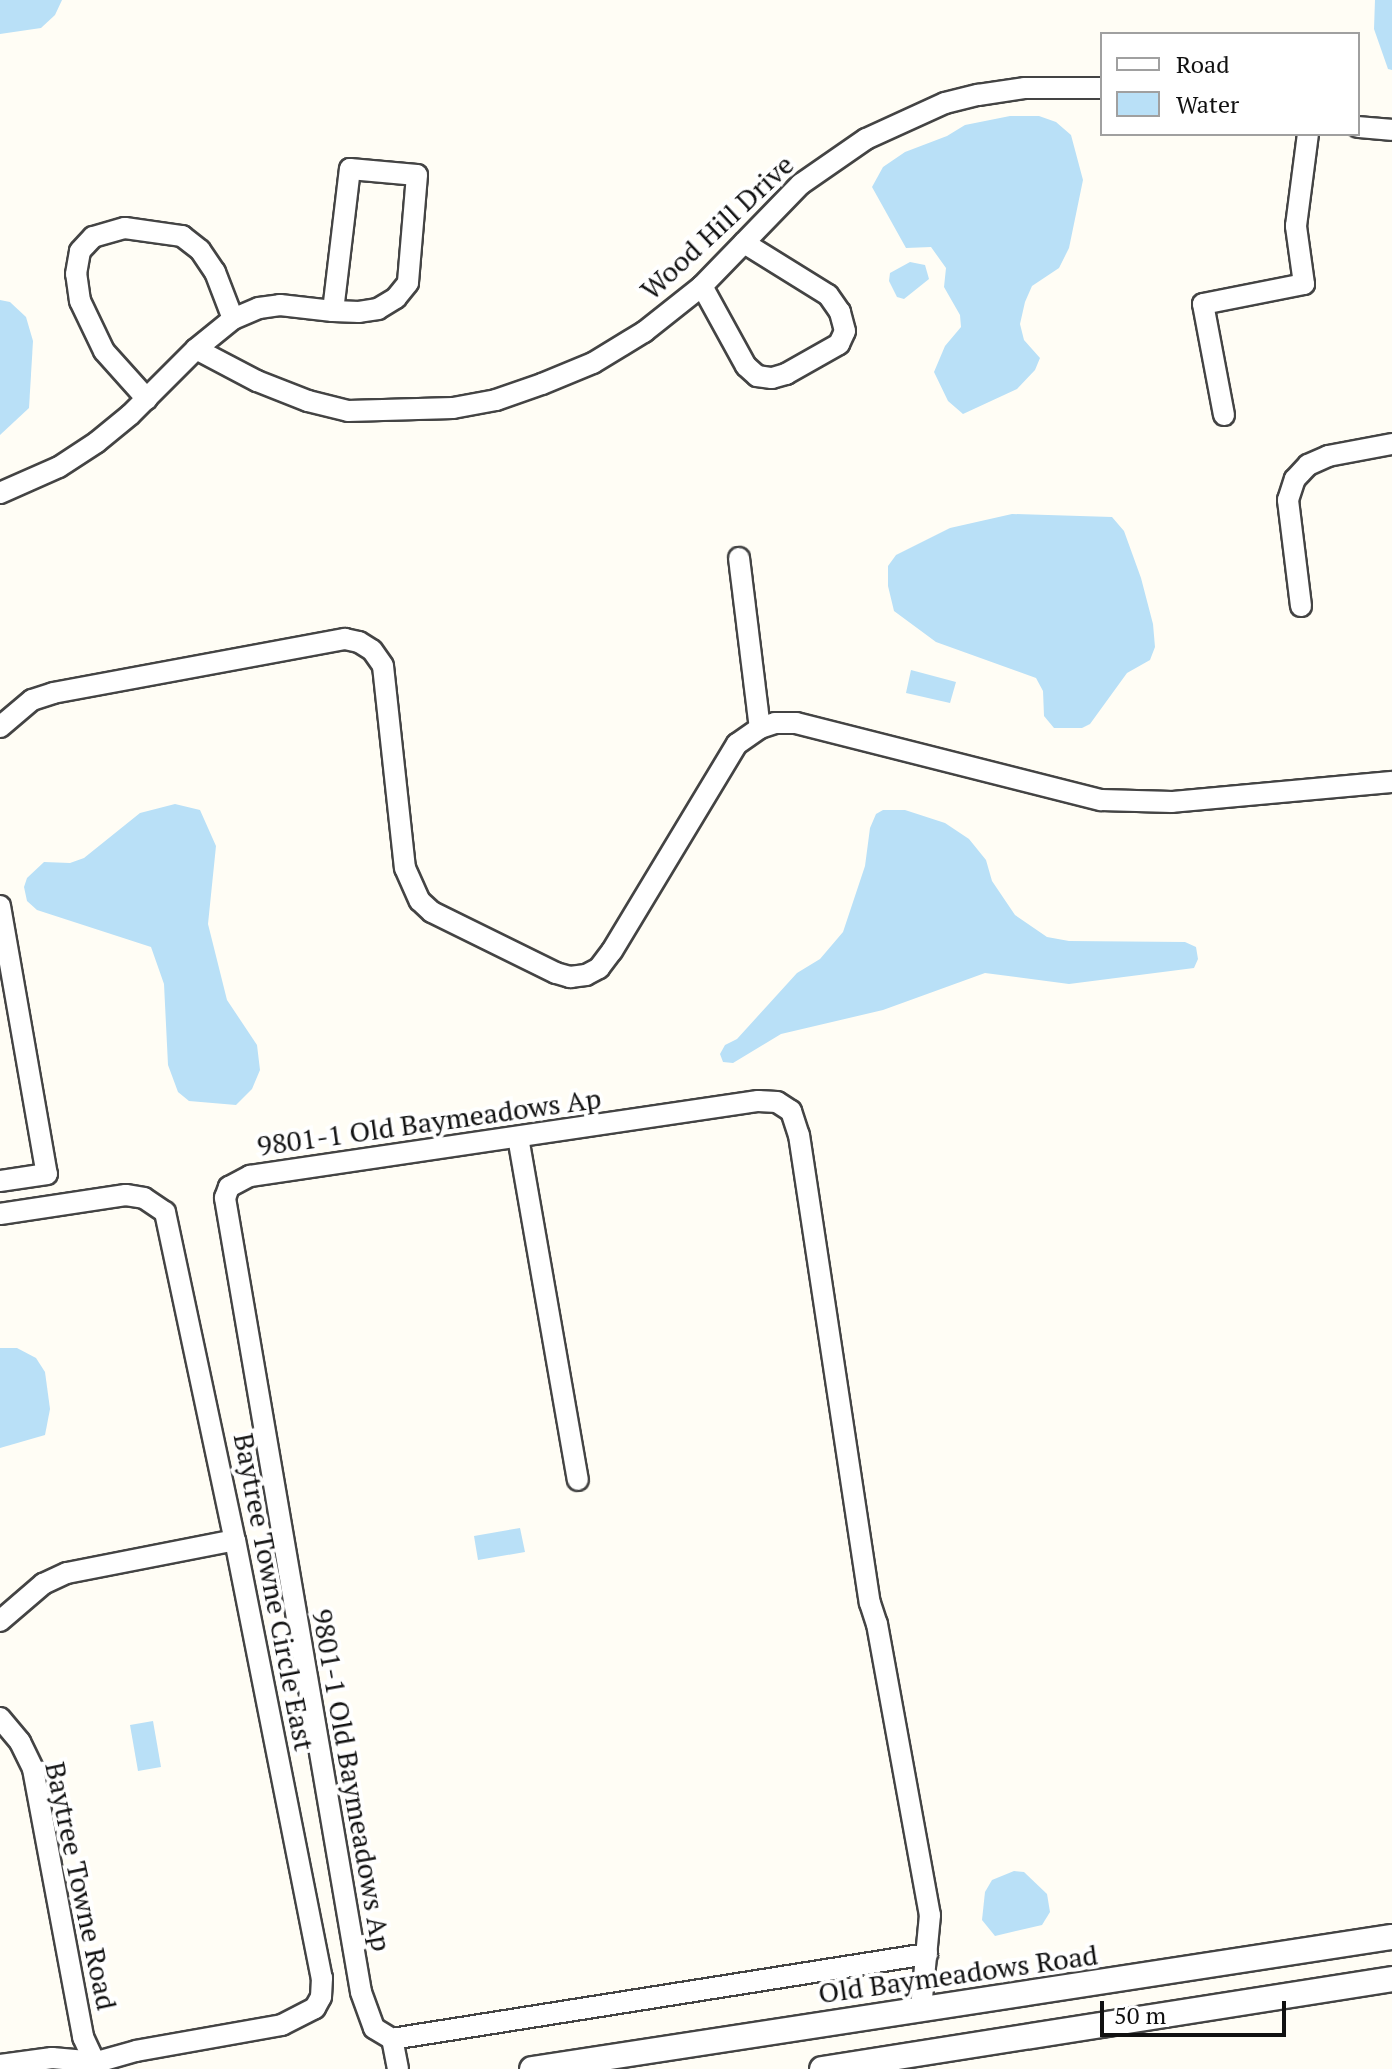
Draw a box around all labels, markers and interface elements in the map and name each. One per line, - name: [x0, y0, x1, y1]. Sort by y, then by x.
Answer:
- legend: [1100, 32, 1360, 136]
- text: Road: [1176, 48, 1230, 80]
- text: Water: [1176, 88, 1239, 120]
- street label: Wood Hill Drive: [634, 148, 800, 306]
- street label: 9801-1 Old Baymeadows Ap: [255, 1081, 603, 1163]
- street label: Baytree Towne Circle East: [227, 1430, 321, 1754]
- street label: 9801-1 Old Baymeadows Ap: [305, 1606, 399, 1954]
- street label: Baytree Towne Road: [38, 1759, 124, 2013]
- street label: Old Baymeadows Road: [816, 1938, 1100, 2010]
- scale bar: [1104, 1985, 1290, 2035]
- text: 50 m: [1114, 1999, 1166, 2031]

